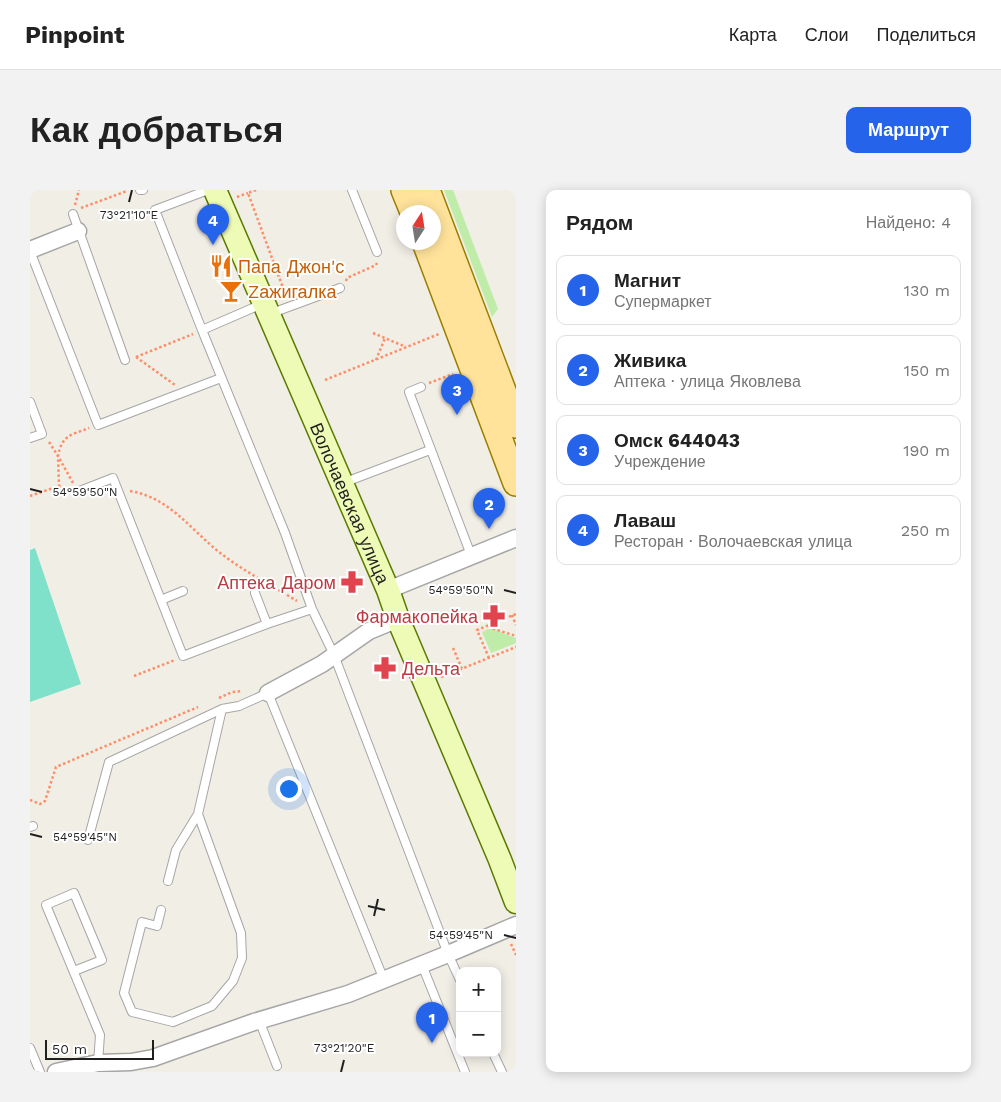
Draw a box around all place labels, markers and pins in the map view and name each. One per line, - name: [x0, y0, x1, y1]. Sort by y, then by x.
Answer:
- pin: 4: [197, 204, 229, 245]
- restaurant icon: Папа Джон'с: [208, 253, 234, 279]
- place label: Папа Джон'с: [238, 256, 344, 277]
- bar icon: Zажигалка: [218, 278, 244, 304]
- place label: Zажигалка: [248, 281, 337, 302]
- pin: 3: [441, 374, 473, 415]
- pin: 2: [473, 488, 505, 529]
- pharmacy icon: Аптека Даром: [339, 569, 365, 595]
- place label: Аптека Даром: [217, 572, 336, 593]
- pharmacy icon: Фармакопейка: [481, 603, 507, 629]
- place label: Фармакопейка: [356, 606, 479, 627]
- pharmacy icon: Дельта: [372, 655, 398, 681]
- place label: Дельта: [402, 658, 461, 679]
- pin: 1: [416, 1002, 448, 1043]

